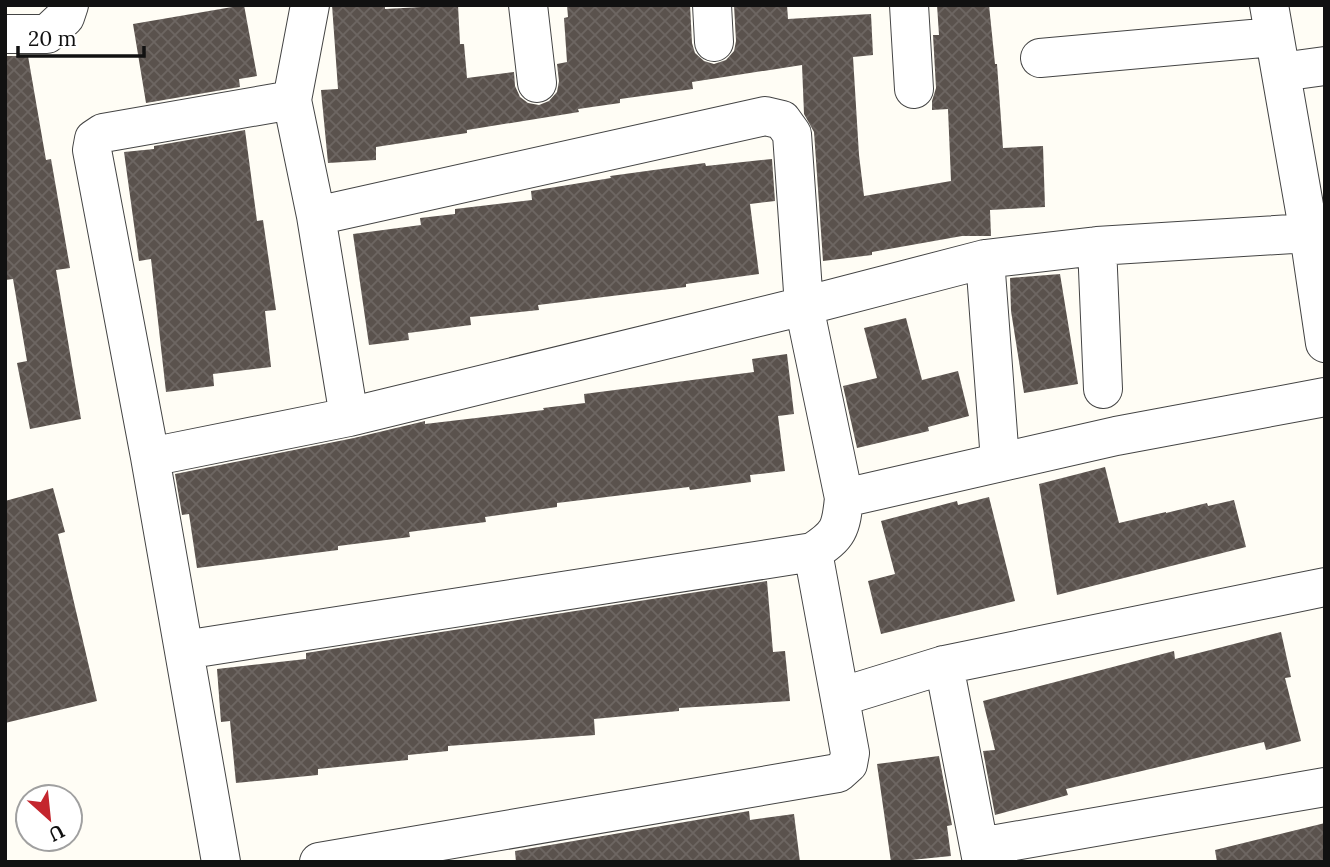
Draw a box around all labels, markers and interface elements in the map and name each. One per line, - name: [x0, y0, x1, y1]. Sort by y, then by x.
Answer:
- scale bar: [18, 14, 144, 58]
- text: 20 m: [28, 25, 77, 52]
- north arrow: [14, 783, 84, 853]
- text: U: [45, 819, 69, 847]

